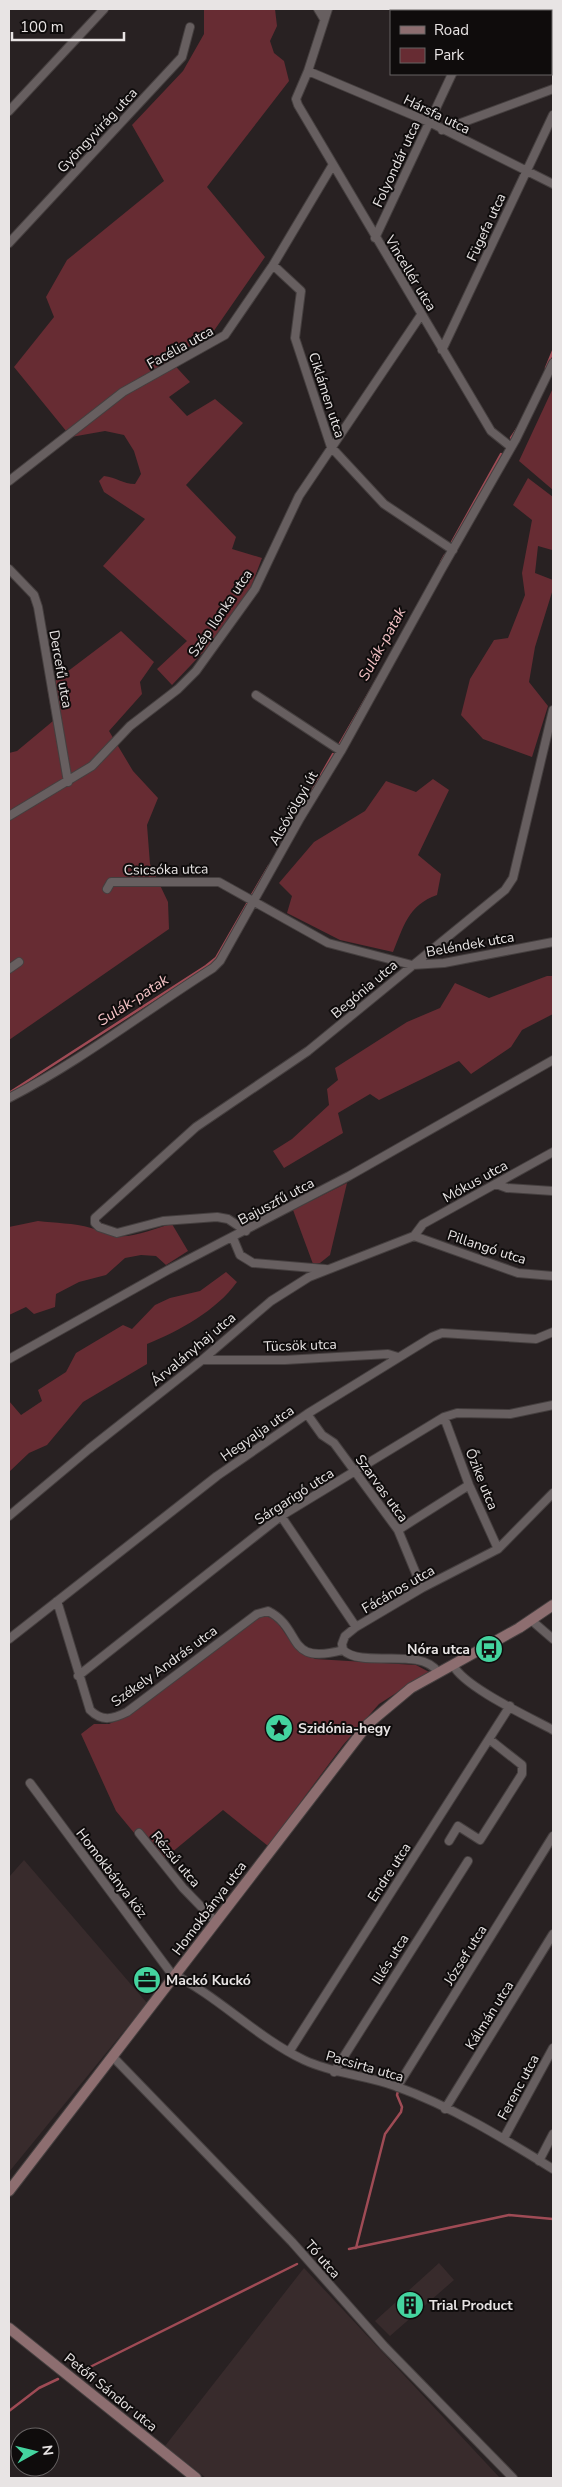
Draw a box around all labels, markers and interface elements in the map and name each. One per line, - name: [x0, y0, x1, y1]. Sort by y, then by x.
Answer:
- scale bar: [12, 10, 125, 42]
- legend: [390, 10, 552, 75]
- text: 100 m: [20, 17, 64, 37]
- text: Road: [434, 20, 469, 40]
- text: Park: [434, 45, 464, 65]
- street label: Gyöngyvirág utca: [53, 84, 142, 177]
- street label: Hársfa utca: [400, 90, 473, 139]
- street label: Folyondár utca: [368, 118, 425, 210]
- street label: Fügefa utca: [462, 190, 511, 264]
- street label: Vincellér utca: [380, 231, 441, 315]
- street label: Facélia utca: [143, 321, 217, 374]
- street label: Ciklámen utca: [304, 350, 349, 440]
- street label: Szép Ilonka utca: [184, 566, 257, 661]
- water label: Sulák-patak: [354, 603, 411, 684]
- street label: Dercefű utca: [44, 628, 77, 710]
- street label: Alsóvölgyi út: [265, 768, 322, 849]
- street label: Csicsóka utca: [123, 859, 209, 880]
- street label: Beléndek utca: [425, 927, 516, 962]
- street label: Begónia utca: [327, 956, 402, 1023]
- water label: Sulák-patak: [94, 969, 173, 1030]
- street label: Mókus utca: [439, 1156, 511, 1207]
- street label: Bajuszfű utca: [235, 1173, 318, 1230]
- street label: Pillangó utca: [445, 1226, 529, 1269]
- street label: Árvalányhaj utca: [147, 1308, 240, 1391]
- street label: Tücsök utca: [263, 1335, 337, 1356]
- street label: Hegyalja utca: [217, 1401, 298, 1466]
- street label: Őzike utca: [461, 1446, 502, 1513]
- street label: Szarvas utca: [351, 1451, 413, 1526]
- street label: Sárgarigó utca: [251, 1464, 338, 1529]
- street label: Fácános utca: [358, 1561, 438, 1618]
- street label: Székely András utca: [107, 1621, 221, 1711]
- bus stop icon: Nóra utca: [474, 1634, 504, 1664]
- place label: Nóra utca: [407, 1640, 470, 1659]
- place icon: Szidónia-hegy: [264, 1713, 294, 1743]
- place label: Szidónia-hegy: [298, 1719, 391, 1738]
- street label: Homokbánya köz: [72, 1825, 152, 1922]
- street label: Rézsű utca: [147, 1827, 205, 1891]
- street label: Endre utca: [363, 1839, 416, 1905]
- street label: Homokbánya utca: [168, 1857, 251, 1959]
- street label: József utca: [439, 1922, 491, 1990]
- street label: Illés utca: [367, 1930, 413, 1988]
- office icon: Mackó Kuckó: [132, 1965, 162, 1995]
- place label: Mackó Kuckó: [166, 1971, 251, 1990]
- street label: Kálmán utca: [461, 1977, 518, 2053]
- street label: Pacsirta utca: [324, 2046, 406, 2087]
- street label: Ferenc utca: [493, 2051, 544, 2123]
- street label: Tó utca: [301, 2236, 345, 2283]
- building icon: Trial Product: [395, 2290, 425, 2320]
- place label: Trial Product: [429, 2296, 513, 2315]
- street label: Petőfi Sándor utca: [60, 2349, 161, 2436]
- north arrow: [10, 2427, 60, 2477]
- text: N: [37, 2444, 58, 2457]

